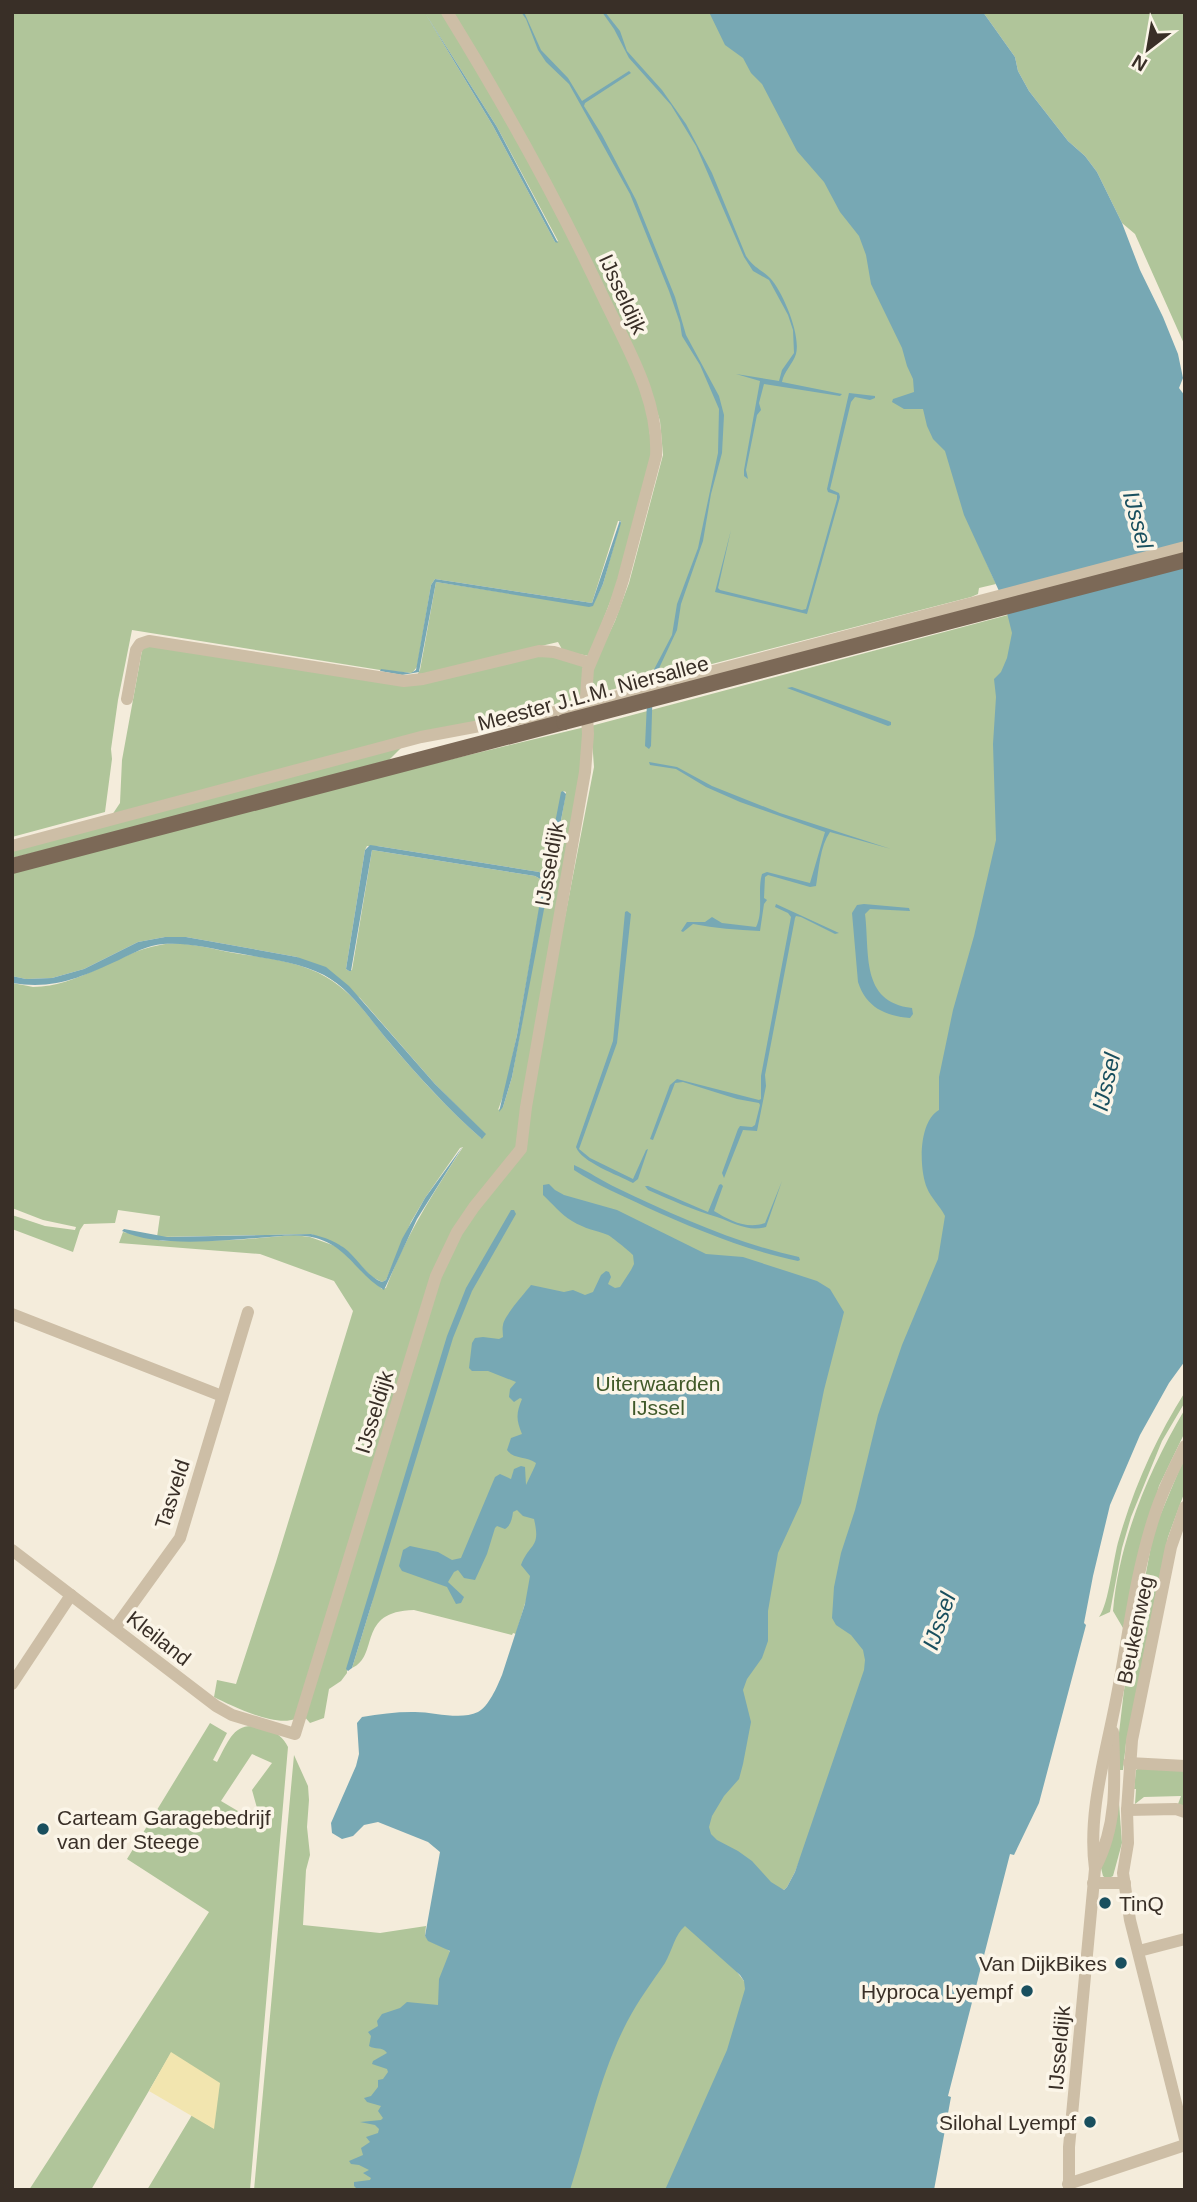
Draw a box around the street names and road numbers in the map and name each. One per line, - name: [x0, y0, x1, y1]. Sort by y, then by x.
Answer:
- street label: IJsseldijk: [595, 251, 652, 338]
- street label: Meester J.L.M. Niersallee: [475, 651, 711, 735]
- street label: IJsseldijk: [530, 820, 568, 908]
- street label: IJsseldijk: [351, 1367, 398, 1456]
- street label: Tasveld: [150, 1457, 194, 1531]
- street label: Beukenweg: [1112, 1574, 1158, 1686]
- street label: Kleiland: [122, 1606, 196, 1670]
- street label: IJsseldijk: [1044, 2004, 1074, 2091]

